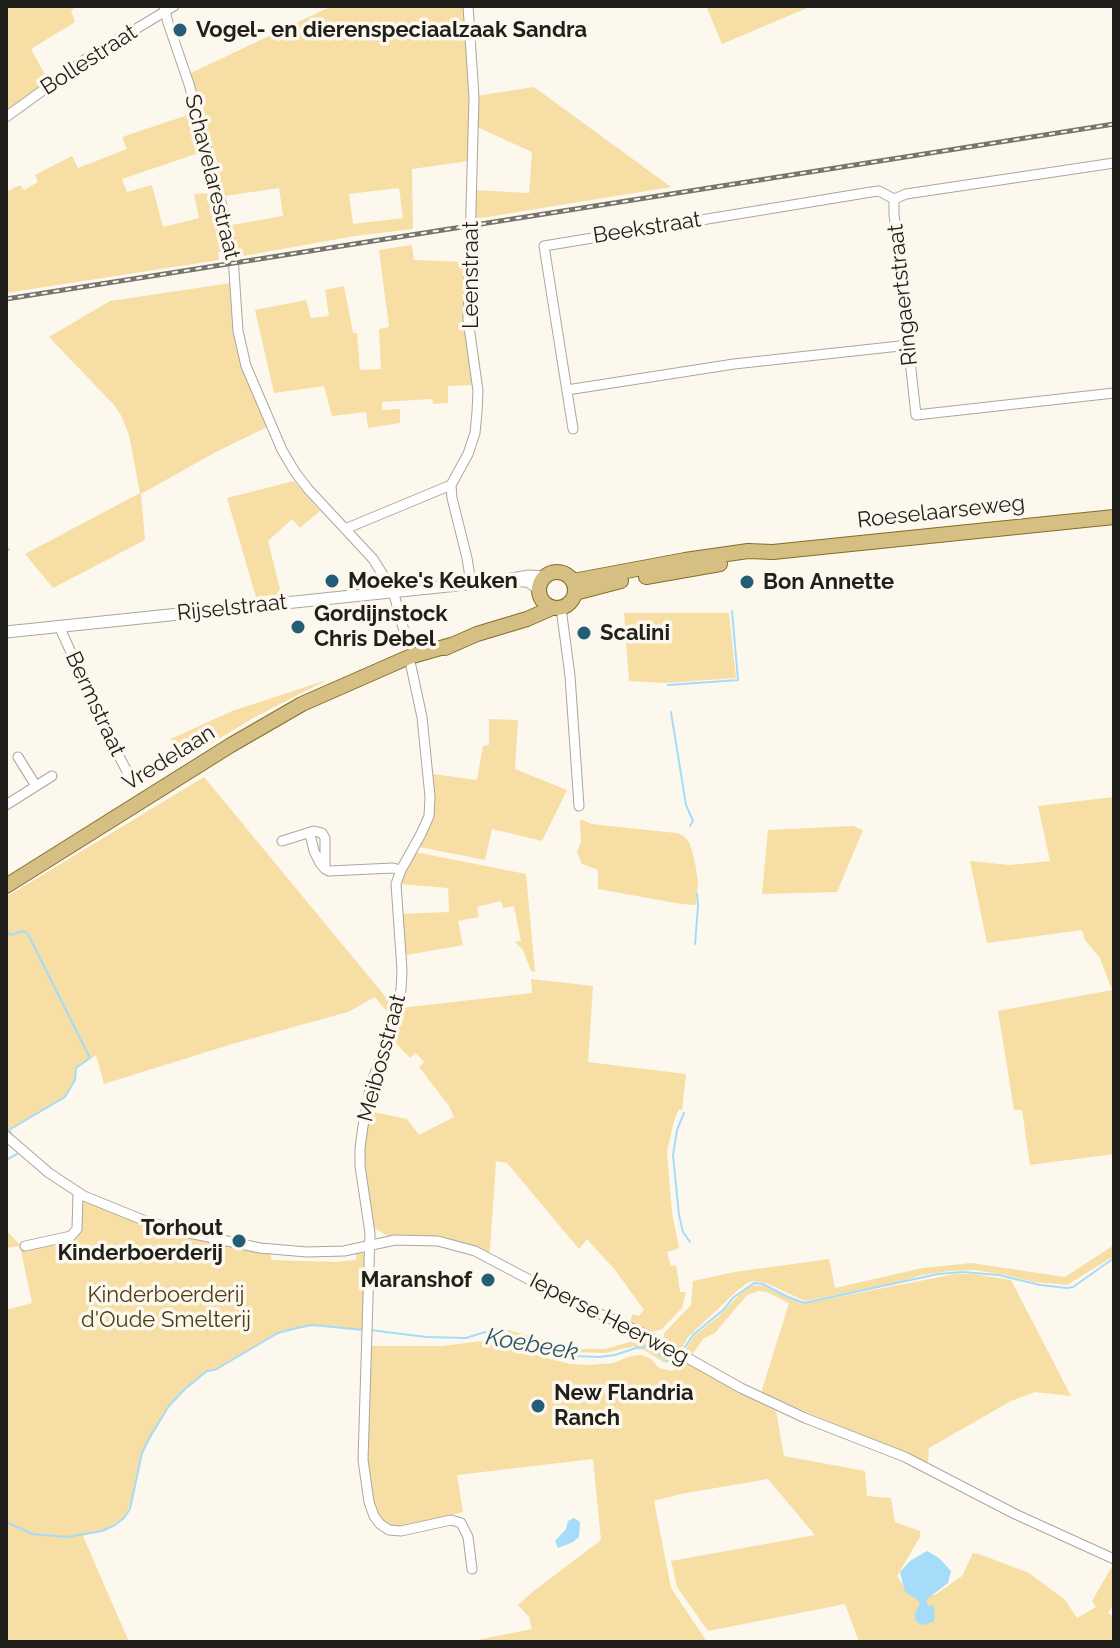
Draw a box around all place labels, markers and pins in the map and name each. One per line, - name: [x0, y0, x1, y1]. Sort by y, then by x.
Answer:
- place label: Vogel- en dierenspeciaalzaak Sandra: [196, 17, 587, 43]
- marker: Vogel- en dierenspeciaalzaak Sandra: [171, 21, 189, 39]
- place label: Moeke's Keuken: [348, 568, 518, 594]
- place label: Bon Annette: [763, 569, 894, 595]
- marker: Moeke's Keuken: [323, 572, 341, 590]
- marker: Bon Annette: [738, 573, 756, 591]
- place label: Gordijnstock Chris Debel: [314, 601, 448, 652]
- marker: Gordijnstock Chris Debel: [289, 618, 307, 636]
- place label: Scalini: [600, 620, 670, 646]
- marker: Scalini: [575, 624, 593, 642]
- place label: Torhout Kinderboerderij: [57, 1215, 223, 1266]
- marker: Torhout Kinderboerderij: [230, 1232, 248, 1250]
- place label: Maranshof: [361, 1267, 472, 1293]
- marker: Maranshof: [479, 1271, 497, 1289]
- place label: New Flandria Ranch: [554, 1380, 694, 1432]
- marker: New Flandria Ranch: [529, 1397, 547, 1415]

